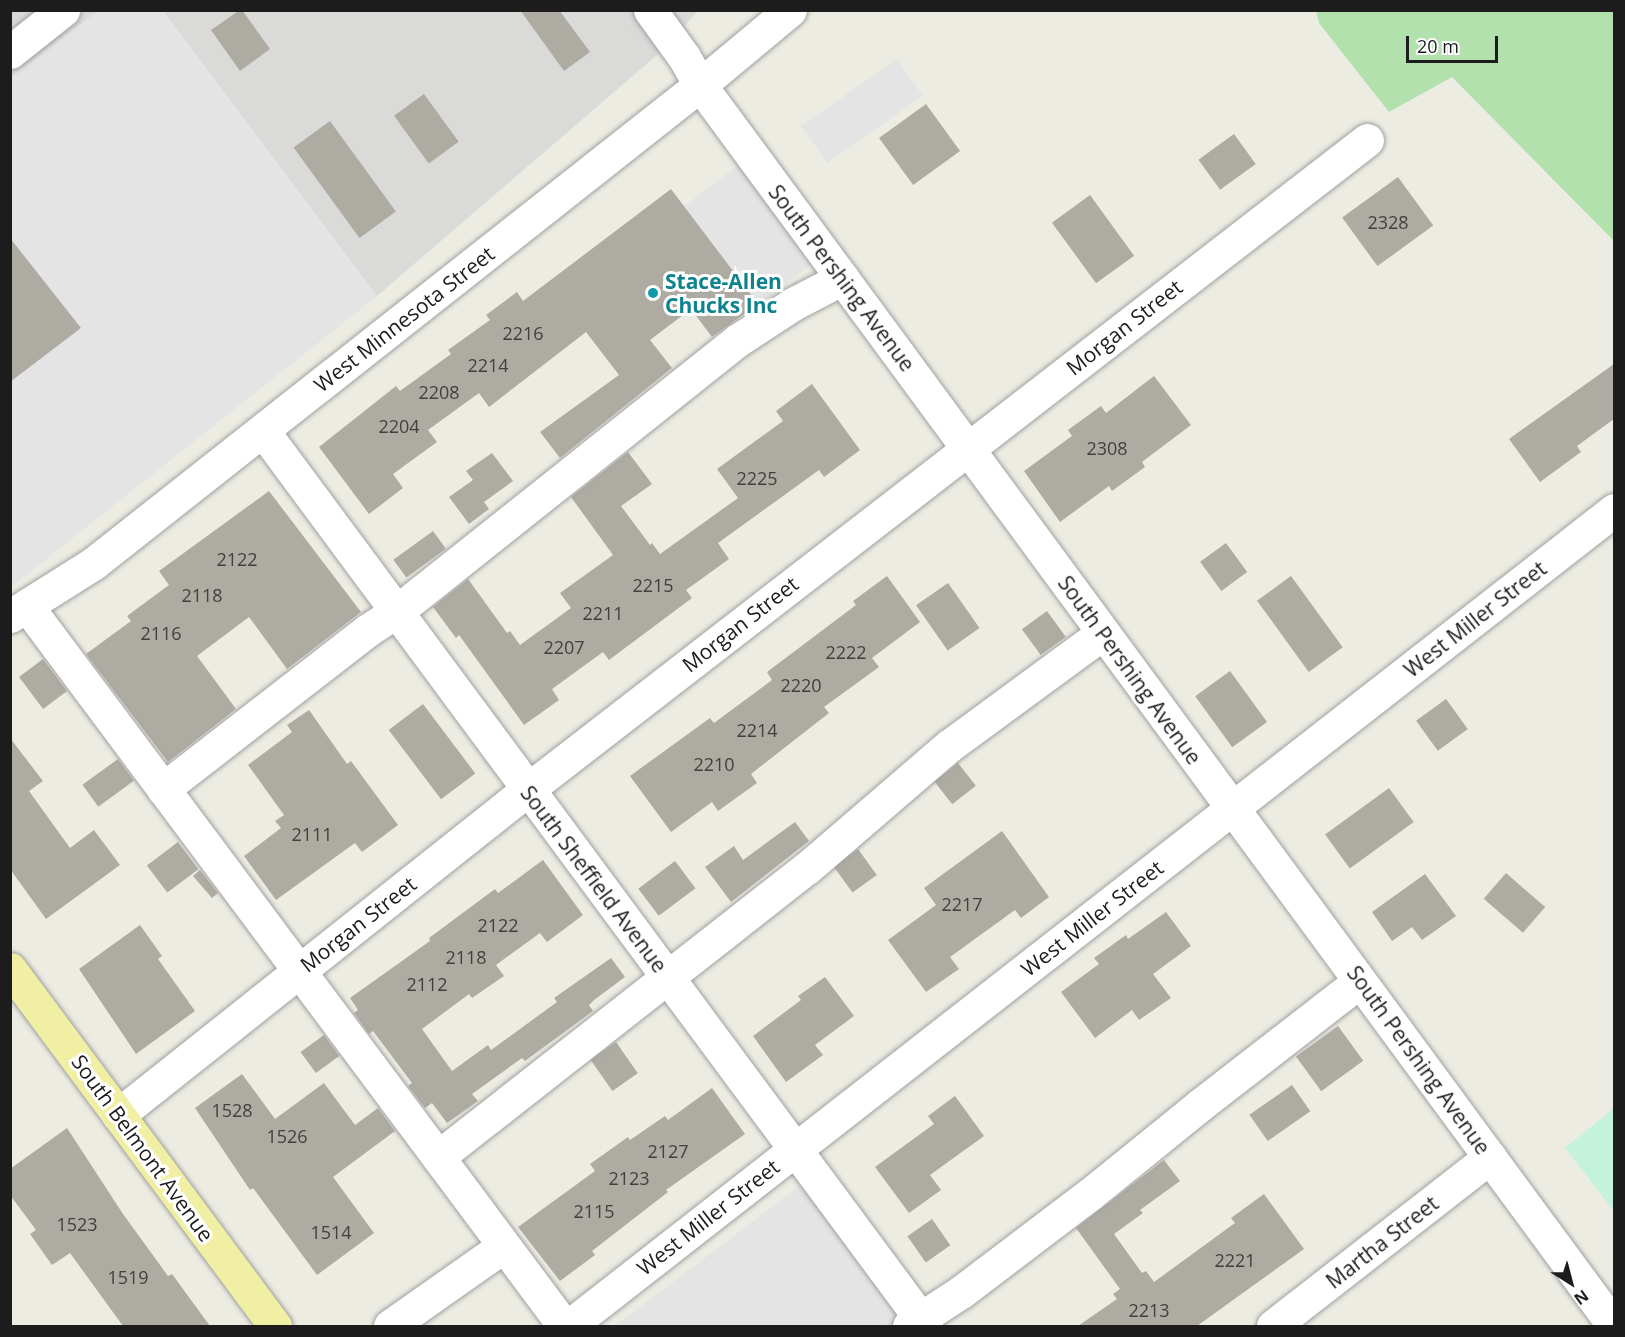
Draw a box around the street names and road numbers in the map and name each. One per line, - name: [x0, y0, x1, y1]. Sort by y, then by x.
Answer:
- street label: South Pershing Avenue: [764, 180, 920, 376]
- street label: West Minnesota Street: [309, 241, 499, 397]
- street label: Morgan Street: [1061, 274, 1187, 380]
- street label: West Miller Street: [1399, 556, 1551, 682]
- street label: Morgan Street: [677, 571, 803, 677]
- street label: South Pershing Avenue: [1053, 571, 1207, 769]
- street label: South Sheffield Avenue: [516, 781, 672, 977]
- street label: West Miller Street: [1016, 855, 1168, 981]
- street label: Morgan Street: [295, 871, 421, 977]
- street label: South Pershing Avenue: [1342, 961, 1496, 1159]
- street label: South Belmont Avenue: [67, 1050, 219, 1246]
- street label: West Miller Street: [632, 1154, 784, 1280]
- street label: Martha Street: [1321, 1190, 1443, 1294]

